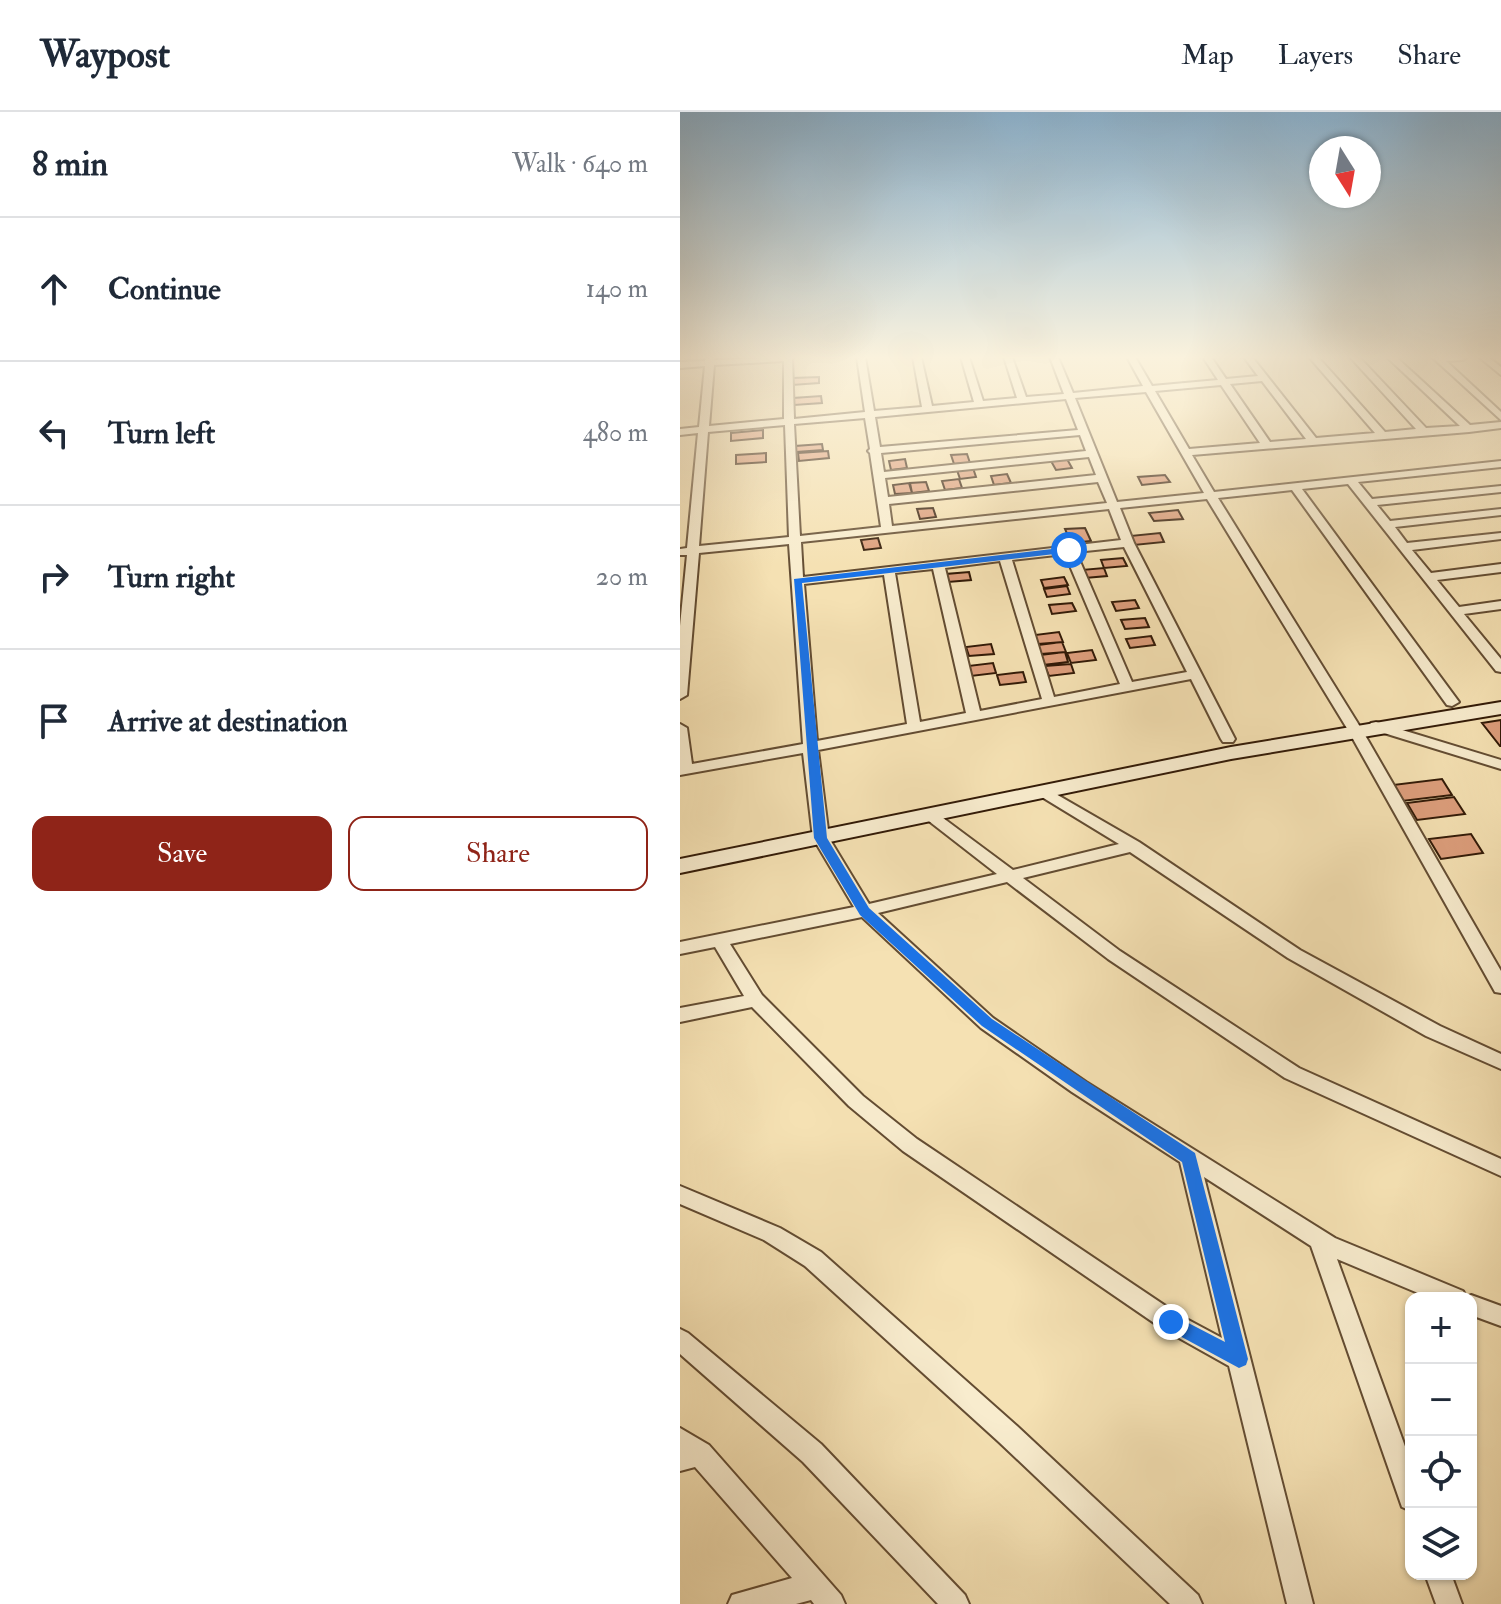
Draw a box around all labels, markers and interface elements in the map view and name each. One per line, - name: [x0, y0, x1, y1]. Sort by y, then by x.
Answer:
- text: Waypost: [40, 31, 170, 79]
- text: Map: [1181, 38, 1234, 73]
- text: Layers: [1278, 38, 1353, 73]
- text: Share: [1397, 38, 1461, 73]
- north arrow: [1309, 136, 1381, 208]
- text: 8 min: [32, 143, 108, 186]
- text: Walk · 640 m: [512, 148, 648, 180]
- icon: ahead: [32, 267, 76, 311]
- text: Continue: [108, 271, 221, 308]
- text: 140 m: [586, 273, 648, 305]
- icon: left: [32, 411, 76, 455]
- text: Turn left: [108, 415, 215, 452]
- text: 480 m: [583, 417, 648, 449]
- route start: [1051, 532, 1087, 568]
- icon: right: [32, 555, 76, 599]
- text: Turn right: [108, 559, 235, 596]
- text: 20 m: [596, 561, 648, 593]
- icon: arrive: [32, 699, 76, 743]
- text: Arrive at destination: [108, 703, 348, 740]
- button: Save: [32, 816, 332, 891]
- button: Share: [348, 816, 648, 891]
- map controls: [1405, 1292, 1477, 1580]
- button: +: [1405, 1292, 1477, 1364]
- route end: [1153, 1304, 1189, 1340]
- button: −: [1405, 1364, 1477, 1436]
- button: locate: [1405, 1436, 1477, 1508]
- button: layers: [1405, 1508, 1477, 1580]

